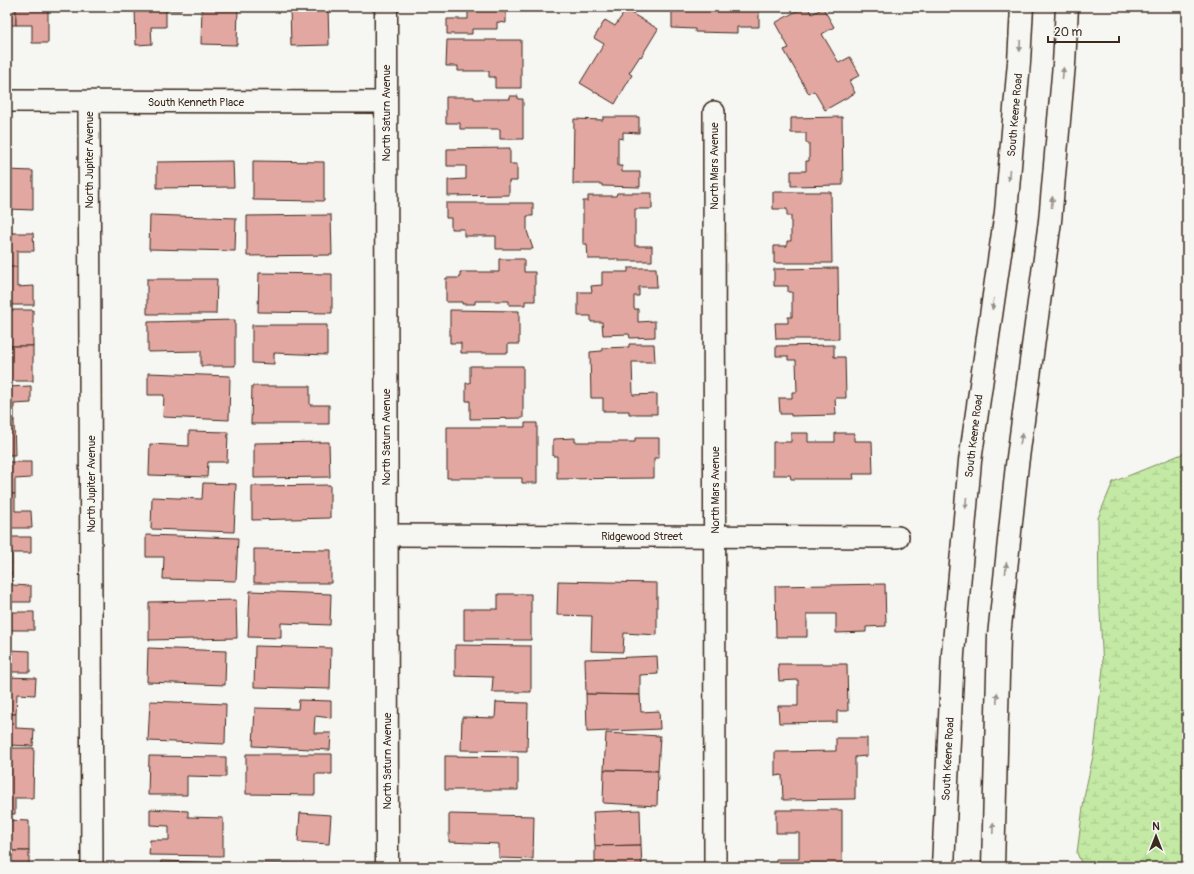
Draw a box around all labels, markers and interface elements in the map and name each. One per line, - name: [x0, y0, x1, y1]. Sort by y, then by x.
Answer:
- scale bar: [1048, 18, 1119, 44]
- text: 20 m: [1054, 25, 1083, 40]
- one-way arrow: [1017, 40, 1023, 53]
- street label: North Saturn Avenue: [380, 64, 393, 161]
- one-way arrow: [1060, 67, 1067, 79]
- street label: South Keene Road: [1005, 73, 1025, 157]
- street label: South Kenneth Place: [148, 96, 245, 109]
- street label: North Jupiter Avenue: [83, 111, 96, 209]
- street label: North Mars Avenue: [708, 122, 721, 210]
- one-way arrow: [1006, 169, 1013, 182]
- one-way arrow: [1048, 196, 1055, 208]
- one-way arrow: [990, 298, 996, 310]
- street label: North Saturn Avenue: [380, 388, 393, 485]
- street label: South Keene Road: [962, 394, 986, 478]
- one-way arrow: [1017, 433, 1024, 445]
- street label: North Jupiter Avenue: [85, 435, 98, 533]
- street label: North Mars Avenue: [709, 446, 722, 534]
- one-way arrow: [963, 497, 970, 509]
- street label: Ridgewood Street: [601, 530, 683, 543]
- one-way arrow: [1003, 562, 1009, 575]
- one-way arrow: [994, 691, 1000, 704]
- street label: North Saturn Avenue: [381, 712, 394, 809]
- street label: South Keene Road: [939, 717, 957, 801]
- north arrow: [1136, 816, 1176, 856]
- text: N: [1152, 820, 1160, 833]
- one-way arrow: [990, 821, 996, 834]

